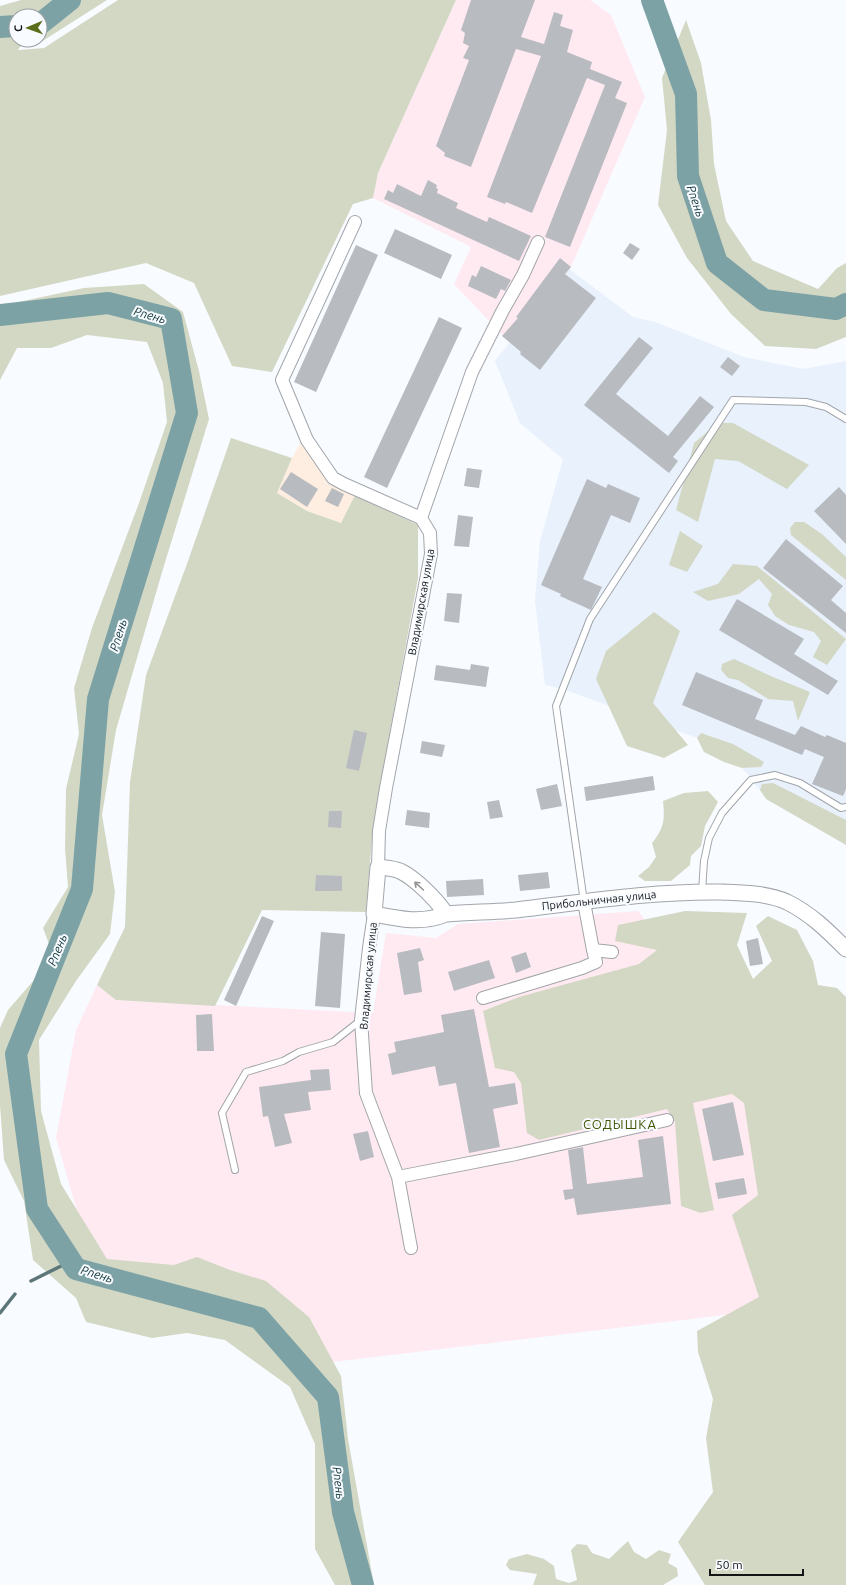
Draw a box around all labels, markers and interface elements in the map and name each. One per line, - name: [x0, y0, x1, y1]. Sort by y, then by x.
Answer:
- north arrow: [8, 8, 48, 48]
- text: С: [12, 25, 24, 32]
- water label: Рпень: [685, 183, 707, 219]
- water label: Рпень: [133, 304, 167, 326]
- street label: Владимирская улица: [406, 548, 436, 656]
- water label: Рпень: [107, 618, 129, 652]
- one-way arrow: [414, 881, 425, 890]
- street label: Прибольничная улица: [541, 888, 657, 912]
- street label: Владимирская улица: [357, 922, 379, 1030]
- water label: Рпень: [45, 932, 69, 968]
- district label: СОДЫШКА: [583, 1117, 657, 1131]
- water label: Рпень: [80, 1263, 114, 1285]
- water label: Рпень: [331, 1466, 347, 1500]
- scale bar: [710, 1551, 803, 1577]
- text: 50 m: [716, 1558, 743, 1571]

